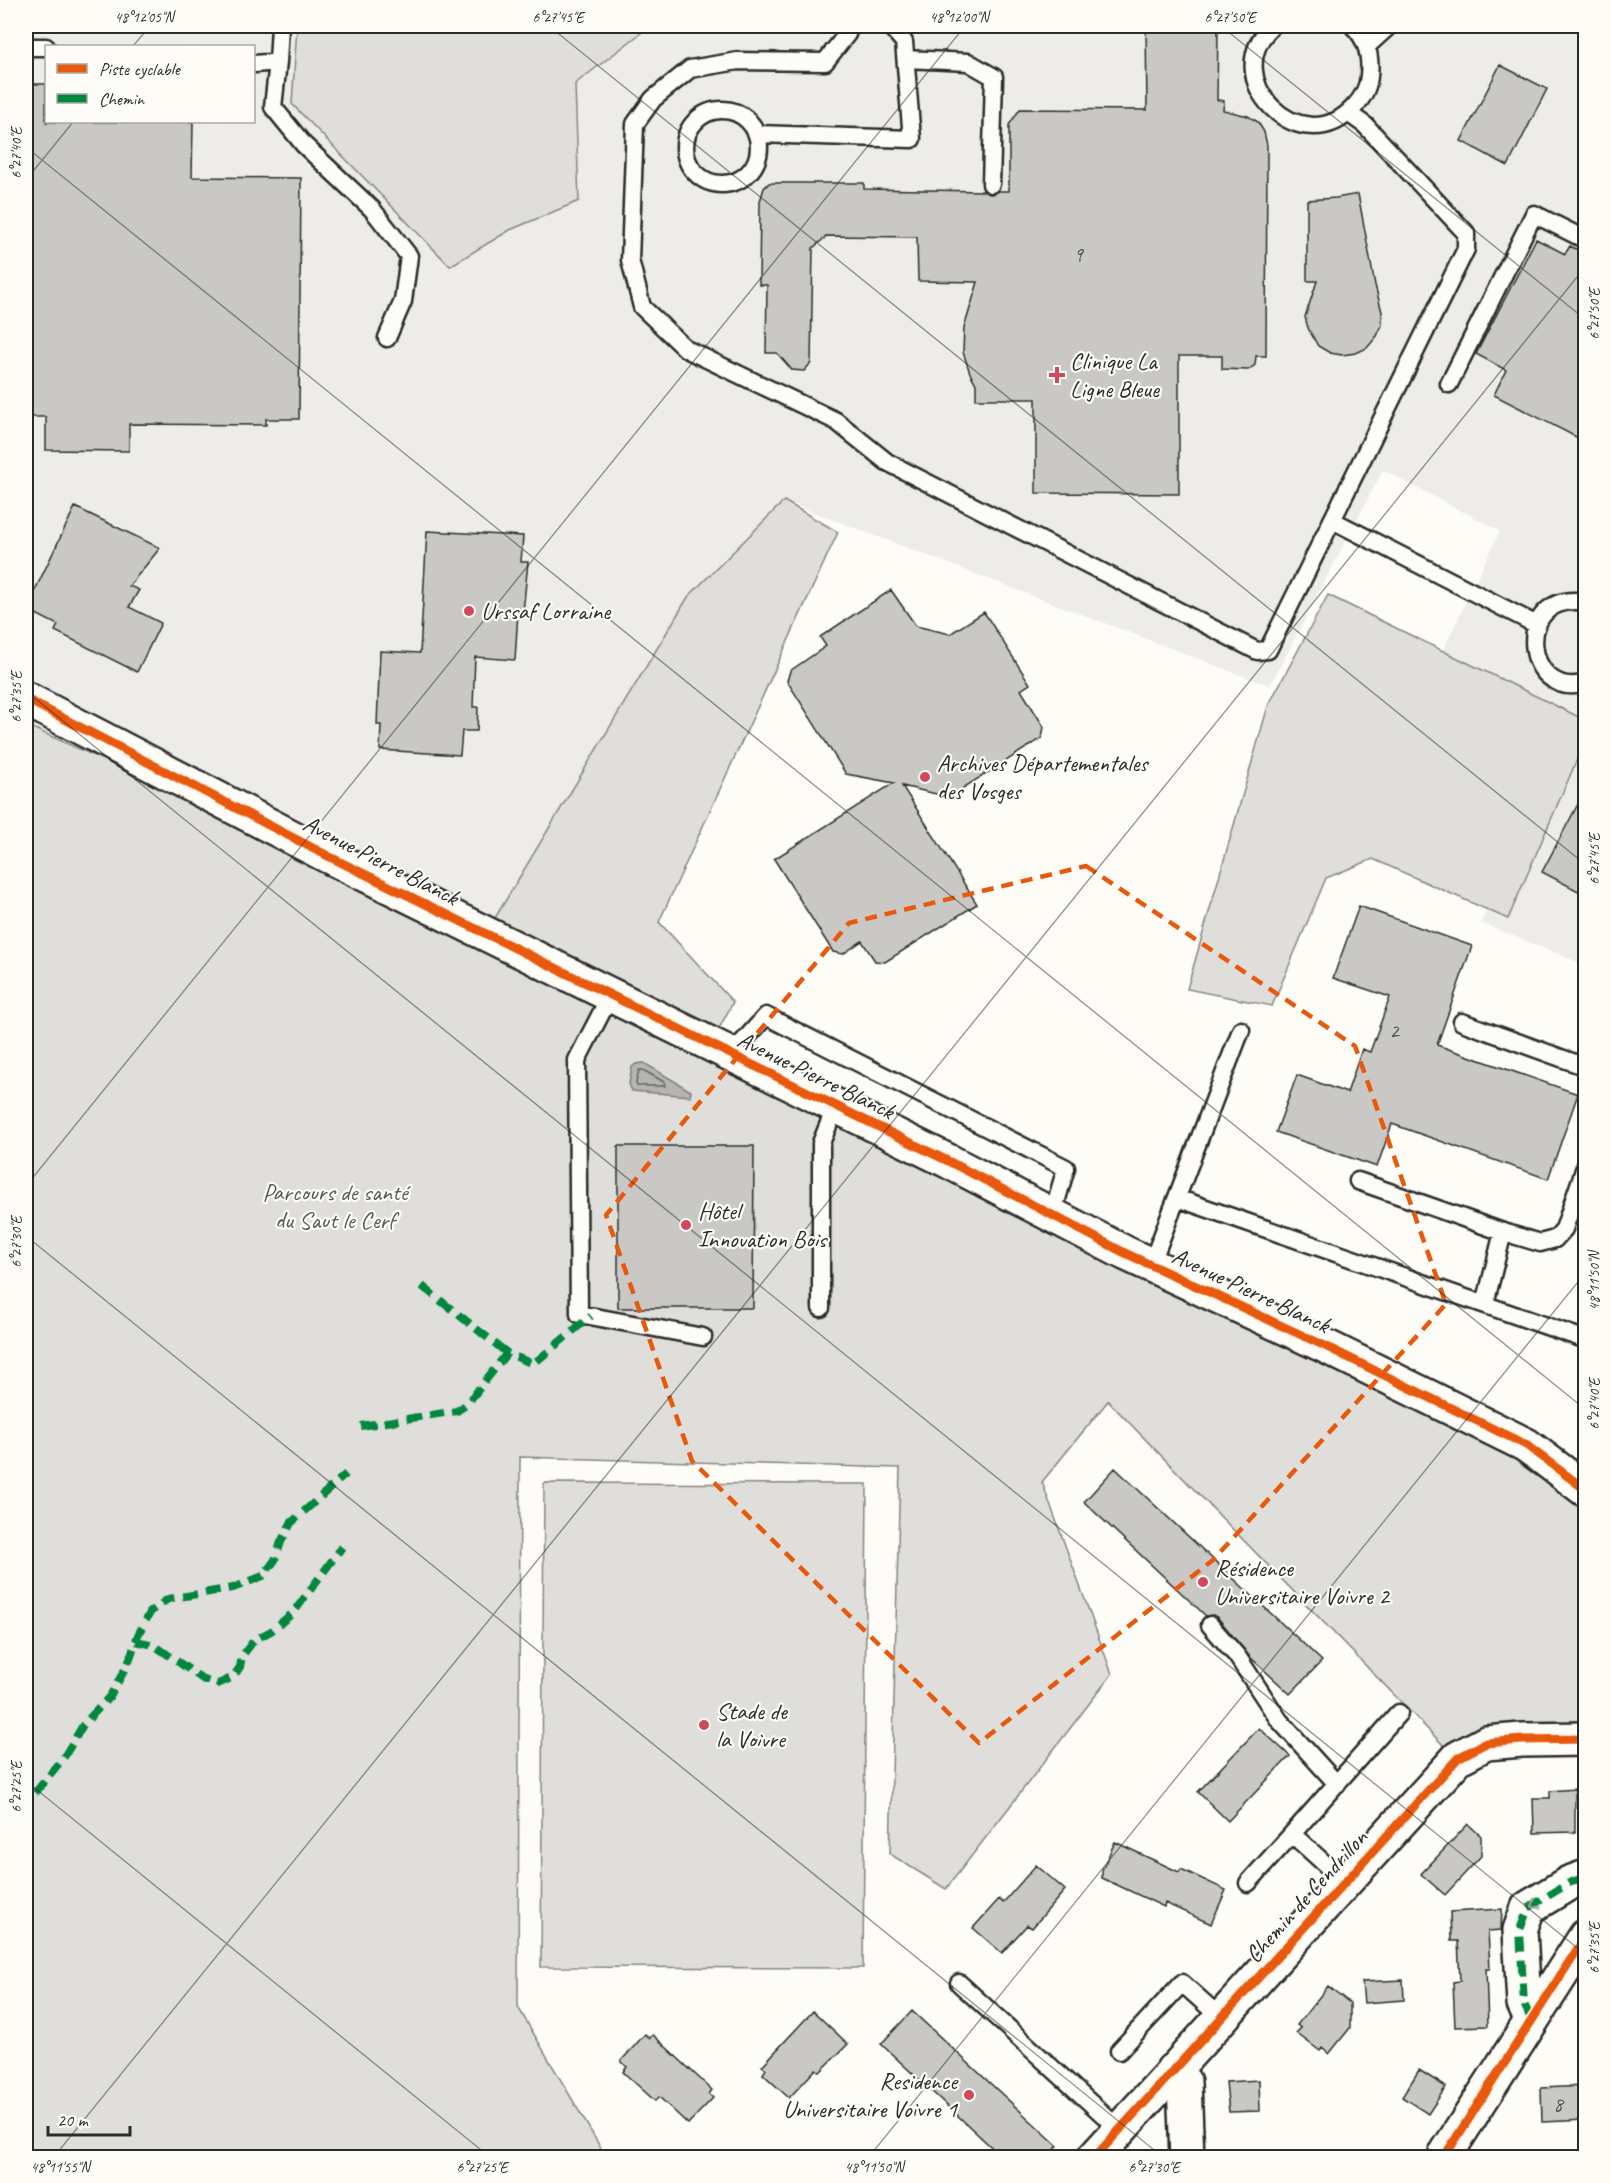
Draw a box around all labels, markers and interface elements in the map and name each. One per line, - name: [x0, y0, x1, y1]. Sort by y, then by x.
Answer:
- text: 48°12'05"N: [114, 8, 177, 27]
- text: 6°27'45"E: [532, 8, 586, 27]
- text: 48°12'00"N: [929, 8, 992, 27]
- text: 6°27'50"E: [1204, 8, 1258, 27]
- legend: [45, 45, 255, 123]
- text: Piste cyclable: [99, 58, 181, 80]
- text: Chemin: [99, 88, 145, 110]
- text: 6°27'40"E: [7, 125, 26, 179]
- house number: 9: [1073, 241, 1084, 267]
- text: 6°27'50"E: [1585, 286, 1604, 340]
- place label: Clinique La Ligne Bleue: [1070, 346, 1161, 404]
- marker: Clinique La Ligne Bleue: [1048, 366, 1066, 384]
- place label: Urssaf Lorraine: [481, 596, 612, 626]
- marker: Urssaf Lorraine: [462, 604, 476, 618]
- text: 6°27'35"E: [7, 669, 26, 723]
- place label: Archives Départementales des Vosges: [937, 748, 1149, 806]
- marker: Archives Départementales des Vosges: [918, 770, 932, 784]
- street label: Avenue Pierre Blanck: [298, 808, 466, 913]
- text: 6°27'45"E: [1585, 831, 1604, 885]
- house number: 2: [1389, 1018, 1400, 1044]
- street label: Avenue Pierre Blanck: [733, 1024, 901, 1127]
- park label: Parcours de santé du Saut le Cerf: [262, 1177, 412, 1235]
- place label: Hôtel Innovation Bois: [698, 1196, 828, 1254]
- text: 6°27'30"E: [7, 1214, 26, 1268]
- marker: Hôtel Innovation Bois: [679, 1218, 693, 1232]
- street label: Avenue Pierre Blanck: [1167, 1240, 1337, 1341]
- text: 48°11'50"N: [1585, 1248, 1604, 1311]
- text: 6°27'40"E: [1585, 1376, 1604, 1430]
- place label: Résidence Universitaire Voivre 2: [1215, 1553, 1391, 1611]
- marker: Résidence Universitaire Voivre 2: [1196, 1575, 1210, 1589]
- place label: Stade de la Voivre: [716, 1696, 789, 1754]
- marker: Stade de la Voivre: [697, 1718, 711, 1732]
- text: 6°27'25"E: [7, 1759, 26, 1813]
- street label: Chemin de Cendrillon: [1238, 1822, 1374, 1969]
- one-way arrow: [1531, 1898, 1542, 1909]
- text: 6°27'35"E: [1585, 1920, 1604, 1974]
- place label: Residence Universitaire Voivre 1: [783, 2066, 959, 2124]
- marker: Residence Universitaire Voivre 1: [962, 2088, 976, 2102]
- house number: 8: [1553, 2091, 1565, 2117]
- scale bar: [48, 2099, 130, 2137]
- text: 20 m: [57, 2109, 90, 2131]
- text: 48°11'55"N: [30, 2158, 93, 2177]
- text: 6°27'25"E: [456, 2158, 510, 2177]
- text: 48°11'50"N: [844, 2158, 907, 2177]
- text: 6°27'30"E: [1128, 2158, 1182, 2177]

